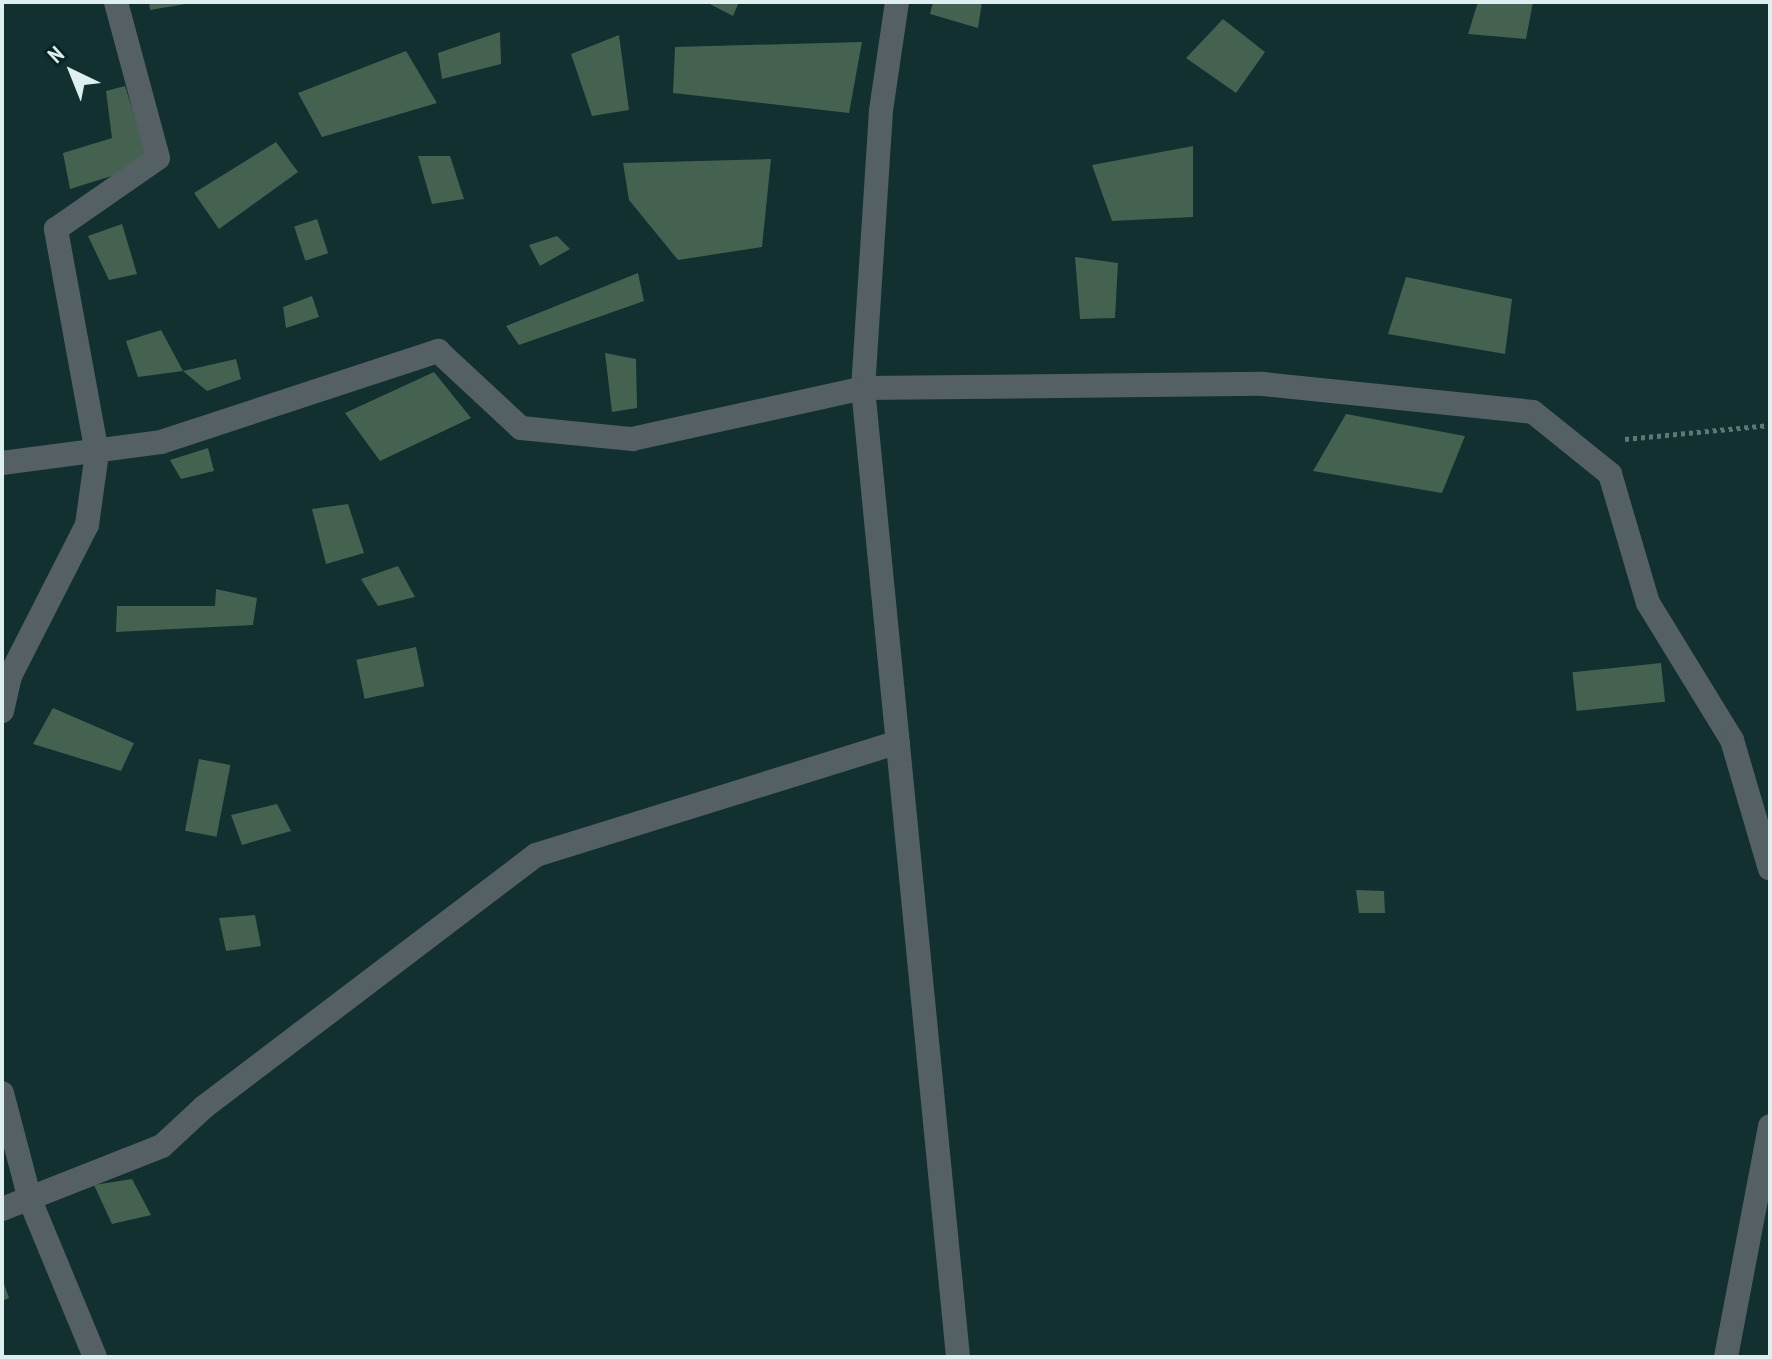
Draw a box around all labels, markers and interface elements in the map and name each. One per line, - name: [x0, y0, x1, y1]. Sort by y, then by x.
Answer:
- north arrow: [32, 32, 112, 112]
- text: N: [42, 40, 70, 69]

